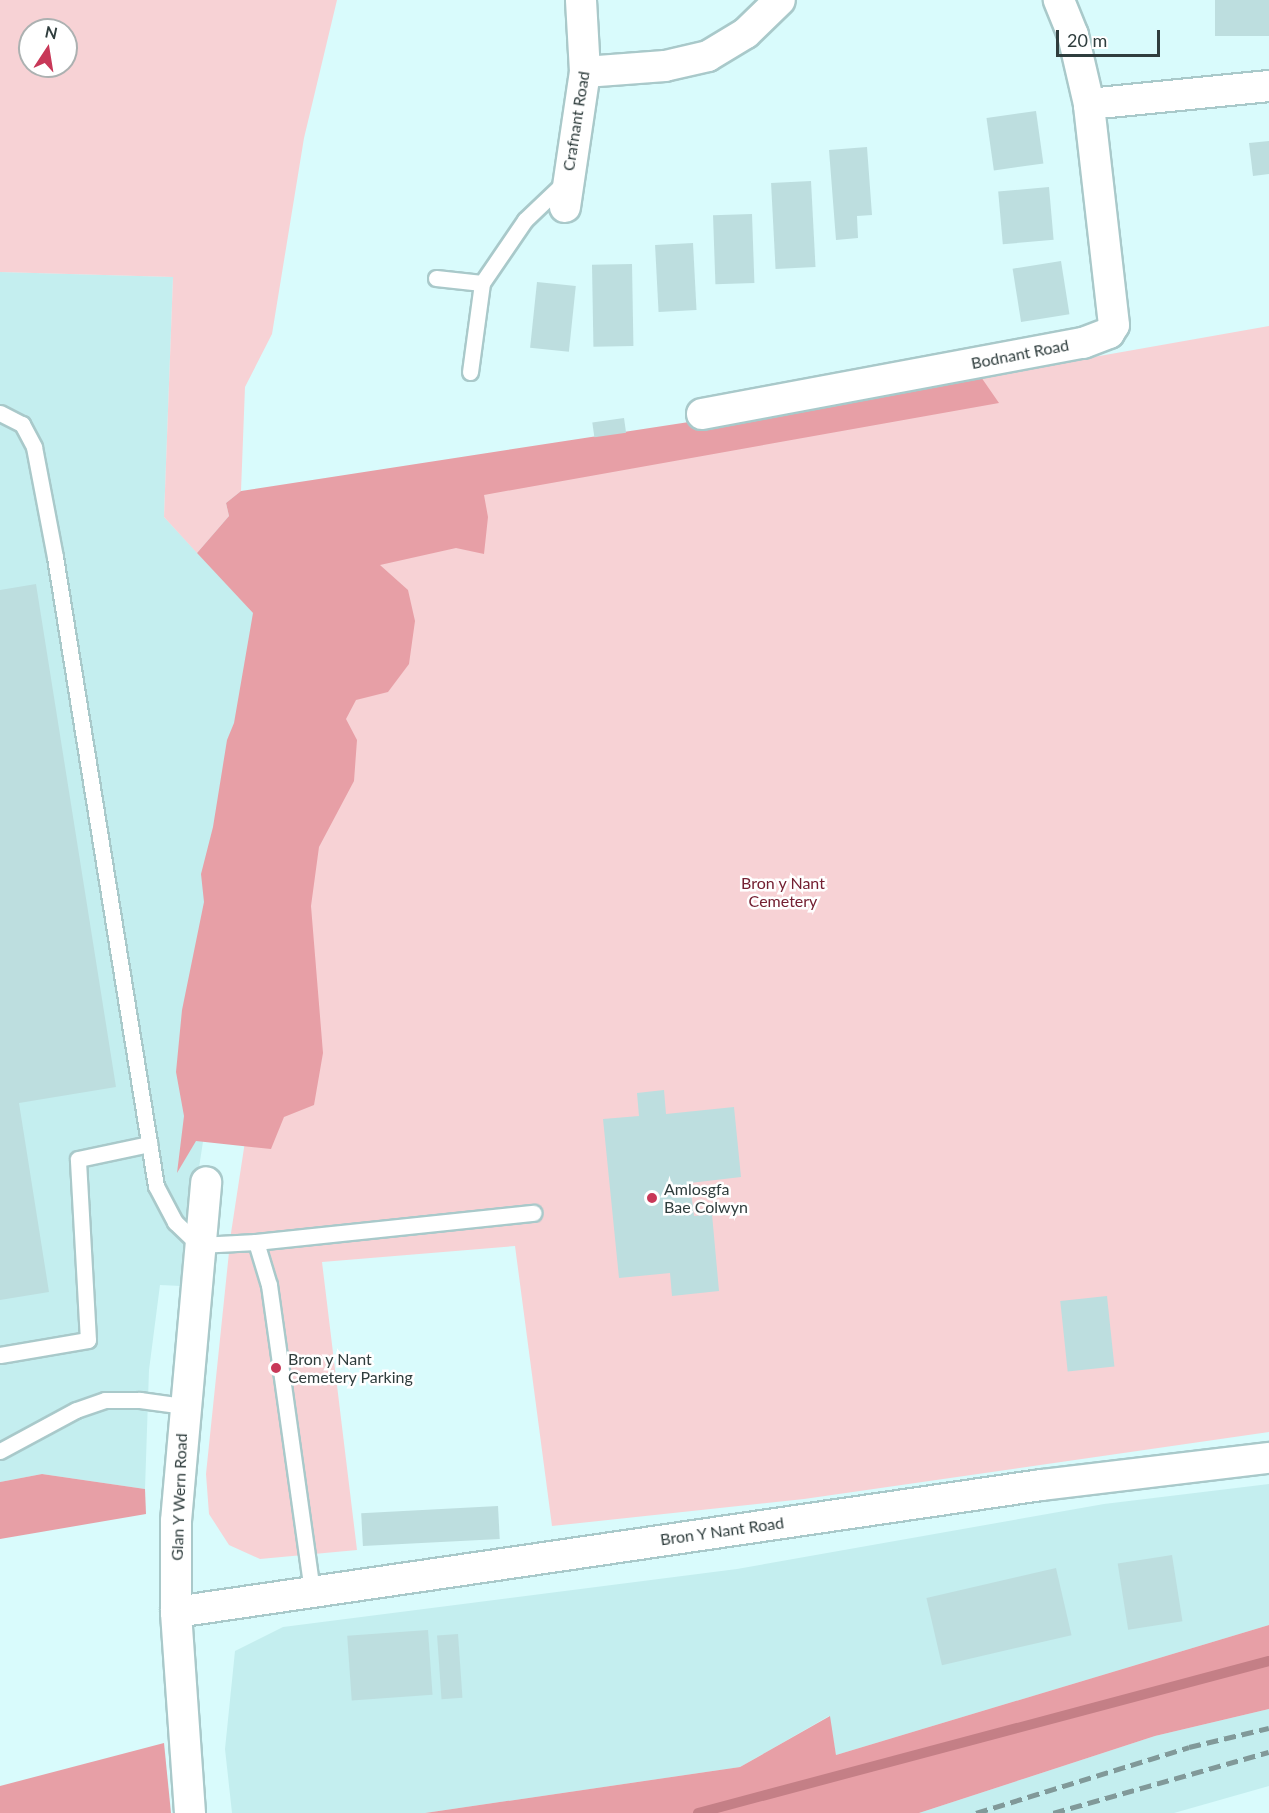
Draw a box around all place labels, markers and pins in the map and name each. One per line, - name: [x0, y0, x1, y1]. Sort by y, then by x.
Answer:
- place label: Amlosgfa Bae Colwyn: [664, 1179, 748, 1217]
- marker: Amlosgfa Bae Colwyn: [645, 1191, 659, 1205]
- place label: Bron y Nant Cemetery Parking: [288, 1349, 413, 1387]
- marker: Bron y Nant Cemetery Parking: [269, 1361, 283, 1375]

